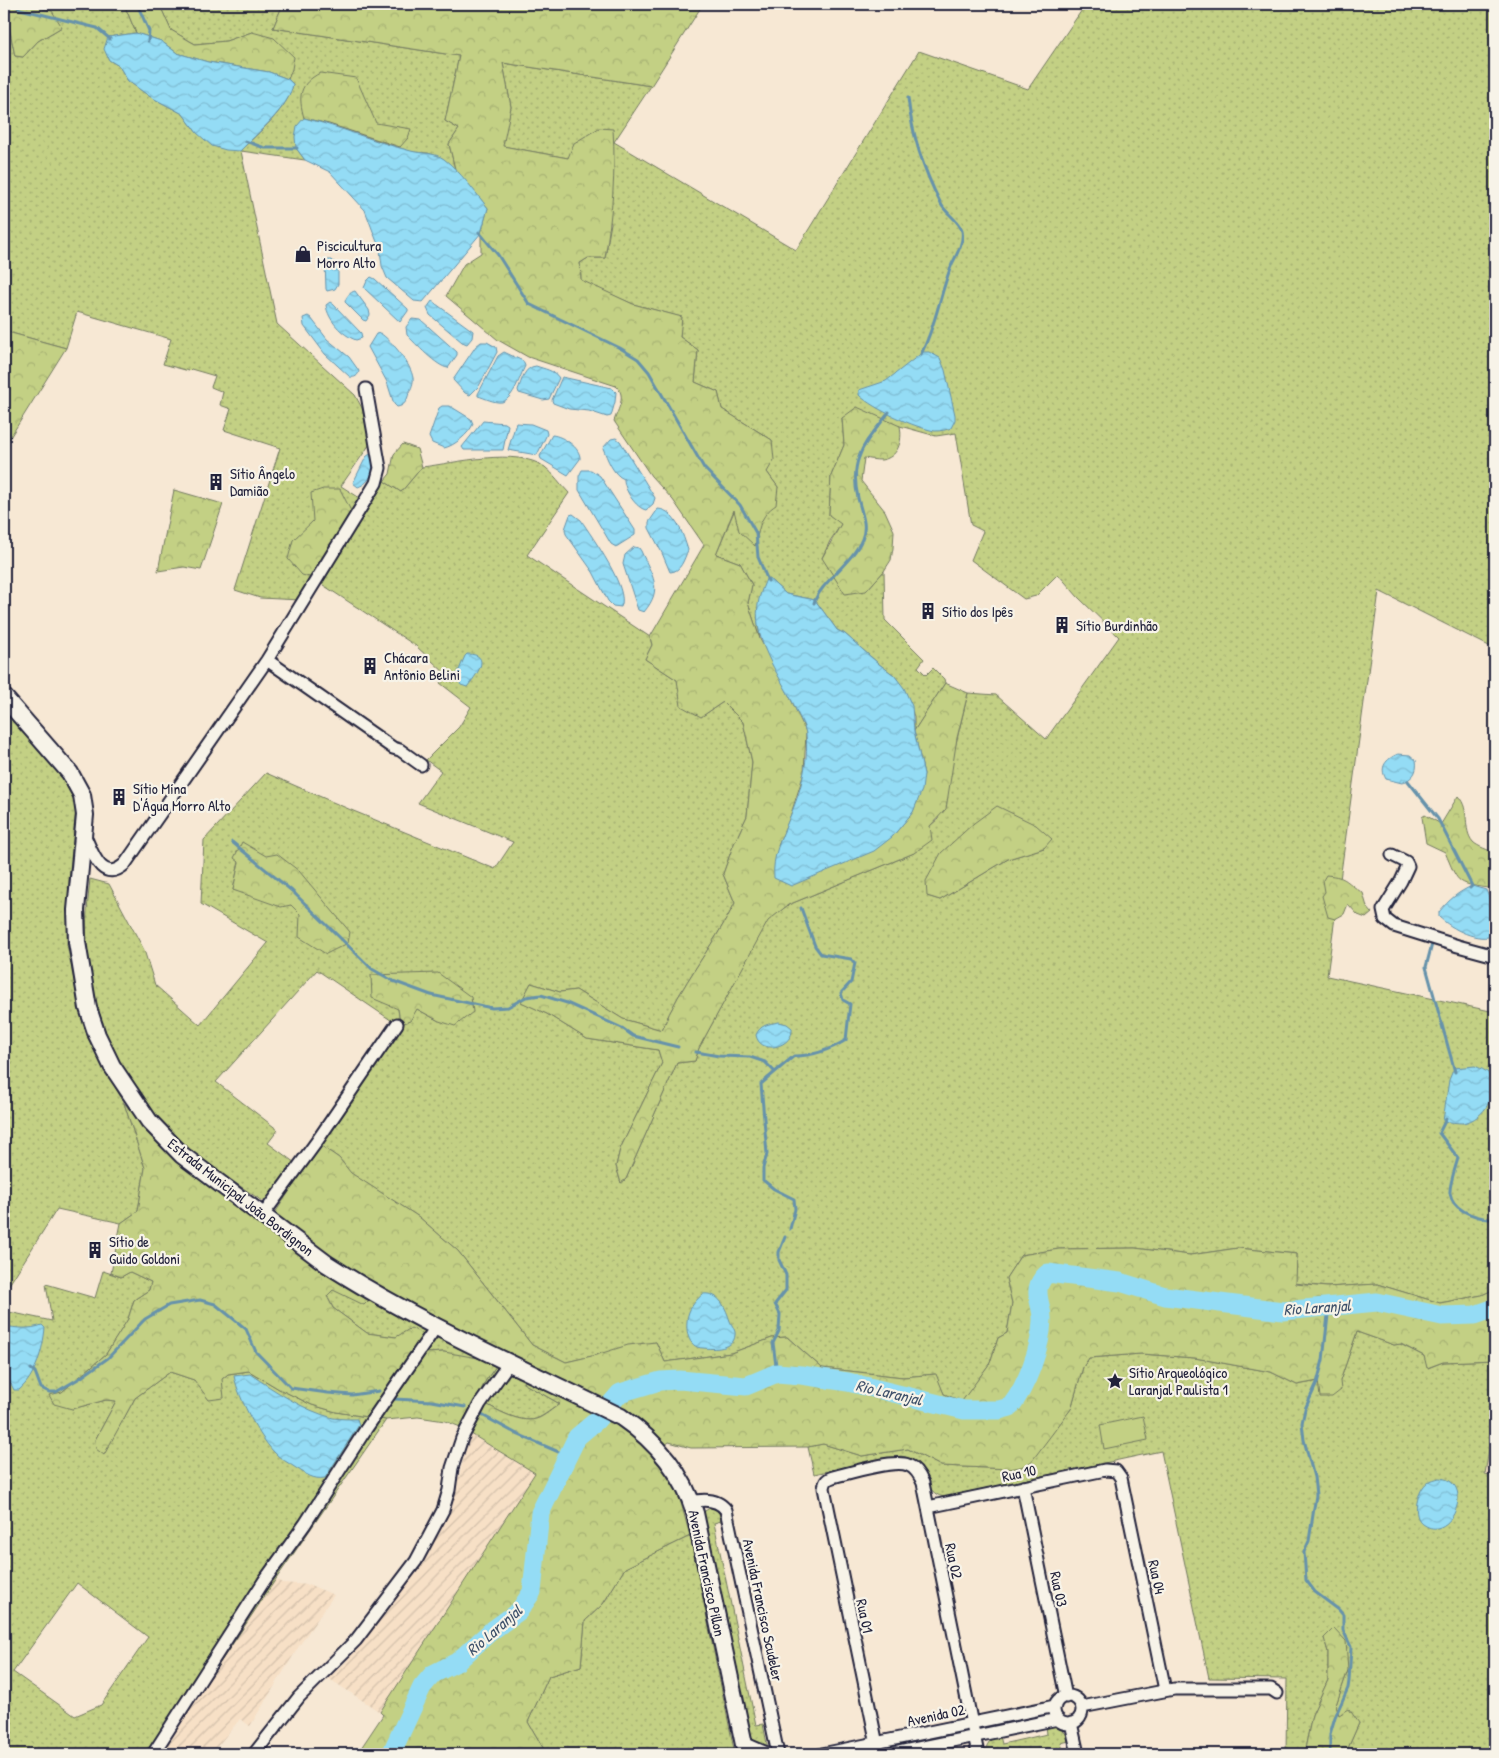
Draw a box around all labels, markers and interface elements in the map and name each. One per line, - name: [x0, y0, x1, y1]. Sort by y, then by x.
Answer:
- place label: Piscicultura Morro Alto: [317, 235, 381, 273]
- shop icon: Piscicultura Morro Alto: [293, 244, 313, 264]
- place label: Sítio Ângelo Damião: [230, 463, 295, 501]
- building icon: Sítio Ângelo Damião: [206, 472, 226, 492]
- building icon: Sítio dos Ipês: [918, 601, 938, 621]
- place label: Sítio dos Ipês: [942, 601, 1013, 622]
- building icon: Sítio Burdinhão: [1052, 615, 1072, 635]
- place label: Sítio Burdinhão: [1076, 615, 1158, 636]
- place label: Chácara Antônio Belini: [384, 647, 460, 685]
- building icon: Chácara Antônio Belini: [360, 656, 380, 676]
- place label: Sítio Mina D'Água Morro Alto: [133, 778, 230, 816]
- building icon: Sítio Mina D'Água Morro Alto: [109, 787, 129, 807]
- street label: Estrada Municipal João Bordignon: [164, 1133, 319, 1261]
- place label: Sítio de Guido Goldoni: [109, 1231, 180, 1269]
- building icon: Sítio de Guido Goldoni: [85, 1240, 105, 1260]
- water label: Rio Laranjal: [1283, 1294, 1352, 1320]
- place label: Sítio Arqueológico Laranjal Paulista 1: [1129, 1362, 1228, 1400]
- place icon: Sítio Arqueológico Laranjal Paulista 1: [1105, 1371, 1125, 1391]
- water label: Rio Laranjal: [854, 1374, 925, 1410]
- street label: Rua 10: [1000, 1459, 1038, 1487]
- street label: Avenida Francisco Pillon: [683, 1508, 731, 1638]
- street label: Avenida Francisco Scudeler: [738, 1537, 788, 1683]
- street label: Rua 02: [940, 1541, 968, 1581]
- street label: Rua 04: [1143, 1558, 1171, 1596]
- street label: Rua 03: [1045, 1569, 1073, 1609]
- street label: Rua 01: [851, 1597, 879, 1635]
- water label: Rio Laranjal: [461, 1599, 527, 1660]
- street label: Avenida 02: [905, 1699, 967, 1731]

